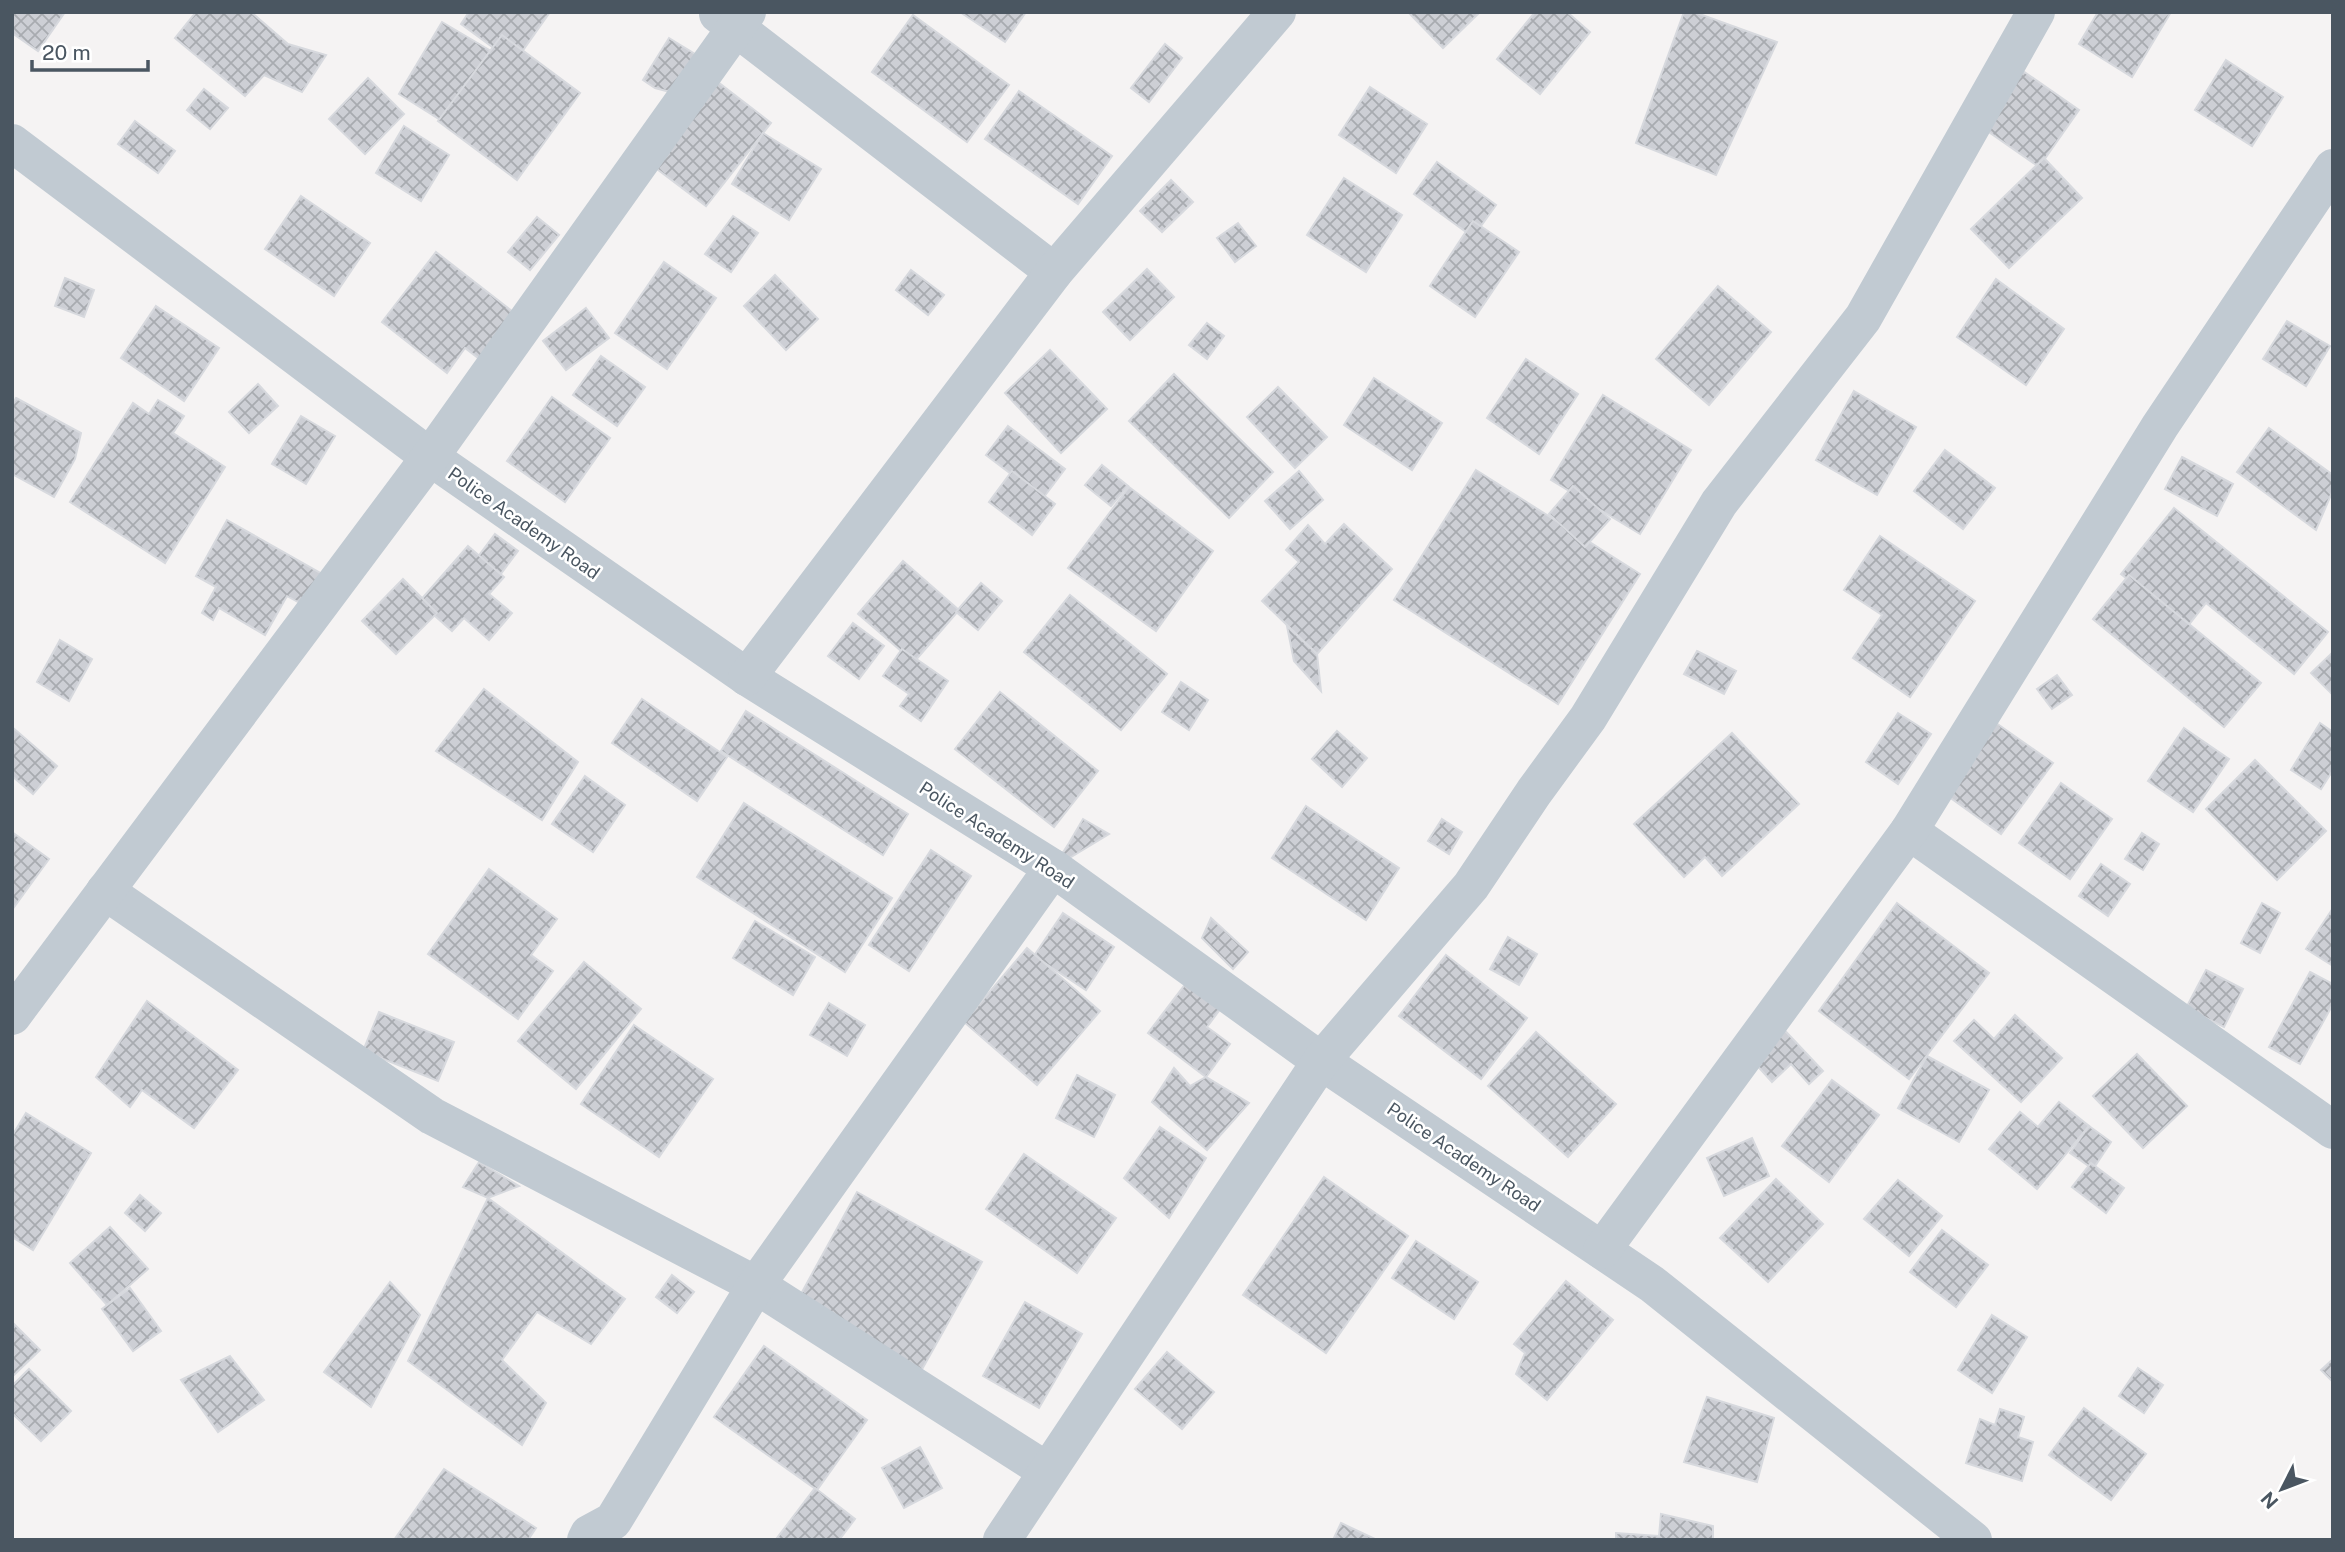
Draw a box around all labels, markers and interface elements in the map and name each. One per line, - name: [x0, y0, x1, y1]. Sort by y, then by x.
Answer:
- scale bar: [32, 28, 147, 72]
- text: 20 m: [42, 40, 91, 65]
- street label: Police Academy Road: [444, 463, 604, 583]
- street label: Police Academy Road: [916, 777, 1078, 893]
- street label: Police Academy Road: [1383, 1098, 1545, 1216]
- north arrow: [2247, 1454, 2317, 1524]
- text: N: [2256, 1487, 2283, 1513]

